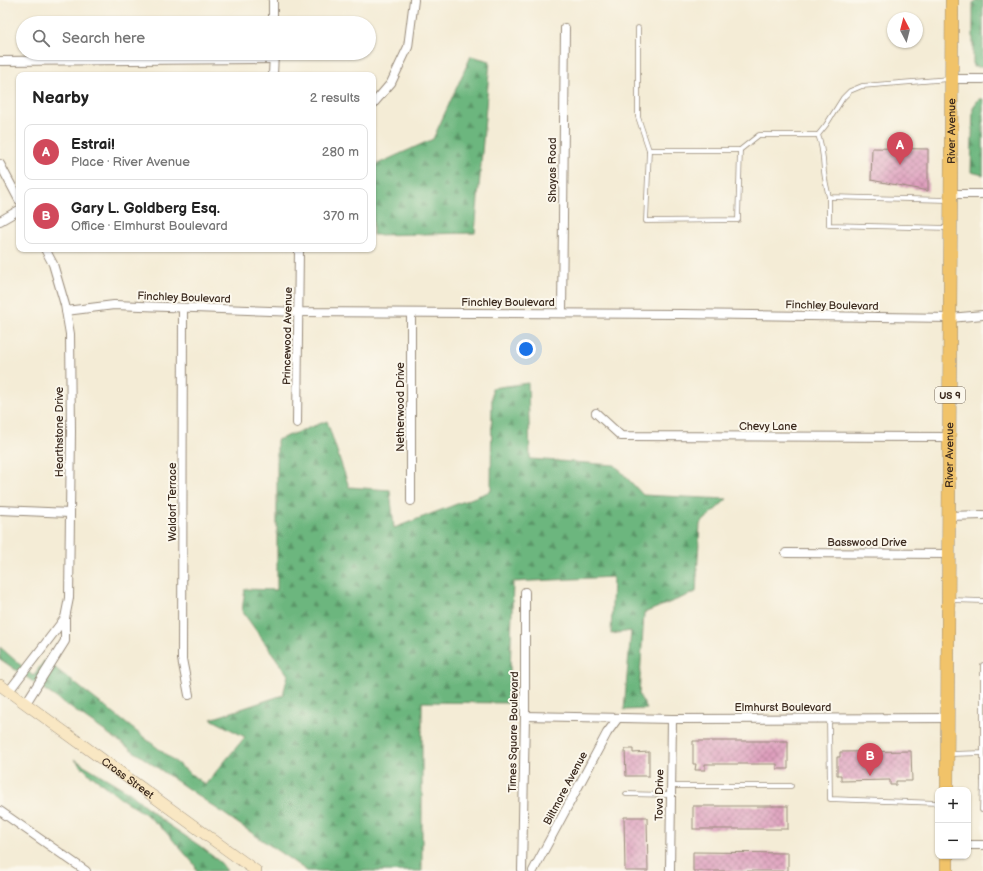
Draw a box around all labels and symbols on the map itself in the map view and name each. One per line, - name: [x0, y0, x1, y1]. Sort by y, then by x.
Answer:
- north arrow: [887, 12, 923, 48]
- street label: River Avenue: [945, 98, 958, 164]
- pin: A: [887, 132, 913, 165]
- street label: Shayas Road: [546, 138, 559, 202]
- street label: Princewood Avenue: [280, 286, 295, 385]
- street label: Finchley Boulevard: [137, 289, 231, 306]
- street label: Finchley Boulevard: [461, 296, 555, 309]
- street label: Finchley Boulevard: [785, 298, 879, 313]
- your location: [516, 339, 536, 359]
- street label: Netherwood Drive: [394, 362, 407, 452]
- street label: Hearthstone Drive: [53, 386, 66, 477]
- road number: US 9: [935, 387, 965, 403]
- street label: Chevy Lane: [739, 420, 798, 433]
- street label: River Avenue: [943, 422, 956, 488]
- street label: Waldorf Terrace: [166, 462, 179, 541]
- street label: Basswood Drive: [827, 536, 907, 549]
- street label: Times Square Boulevard: [506, 671, 521, 793]
- street label: Elmhurst Boulevard: [735, 701, 831, 714]
- pin: B: [857, 743, 883, 776]
- street label: Biltmore Avenue: [541, 749, 591, 827]
- street label: Cross Street: [99, 755, 157, 802]
- street label: Tova Drive: [653, 768, 666, 821]

